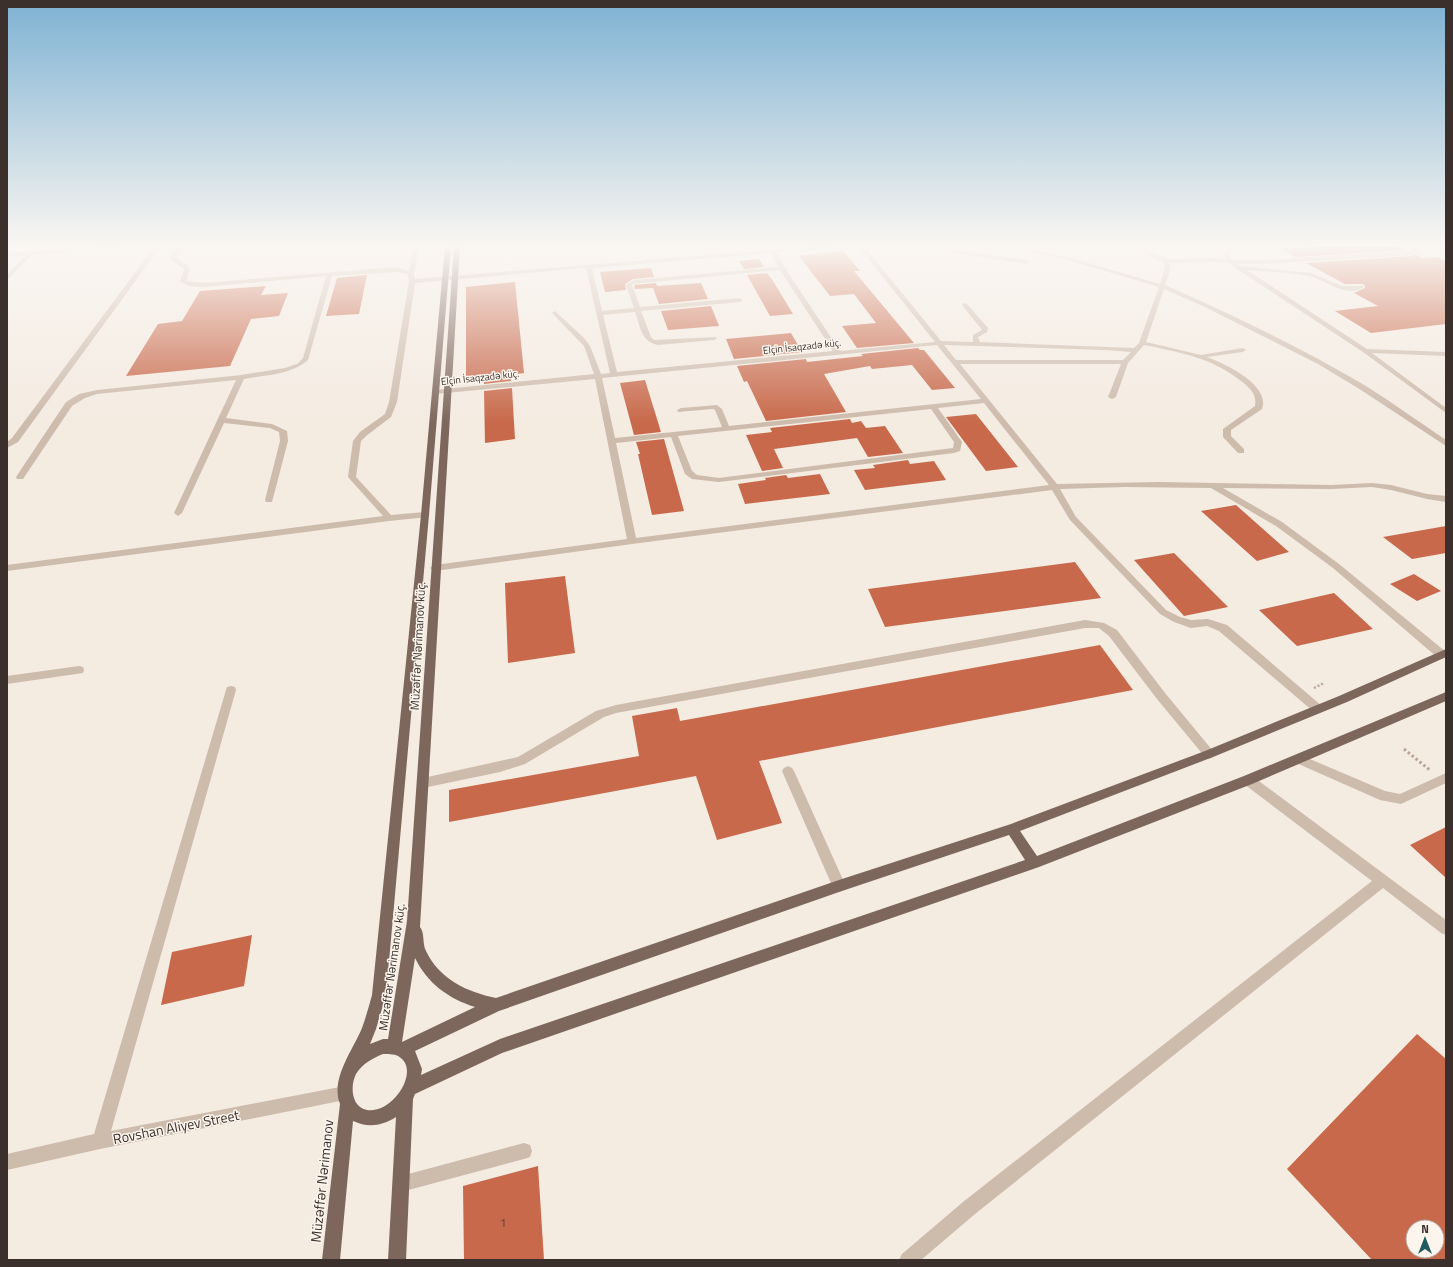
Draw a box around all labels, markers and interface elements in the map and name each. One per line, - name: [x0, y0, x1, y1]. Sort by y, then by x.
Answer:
- street label: Elçin İsaqzadə küç.: [762, 335, 842, 358]
- street label: Elçin İsaqzadə küç.: [440, 366, 520, 389]
- street label: Müzəffər Nərimanov küç.: [405, 581, 430, 711]
- street label: Müzəffər Nərimanov küç.: [373, 902, 410, 1032]
- street label: Rovshan Aliyev Street: [111, 1104, 241, 1149]
- street label: Müzəffər Nərimanov: [305, 1118, 338, 1244]
- house number: 1: [500, 1213, 506, 1232]
- north arrow: [1405, 1219, 1445, 1259]
- text: N: [1421, 1221, 1429, 1237]

